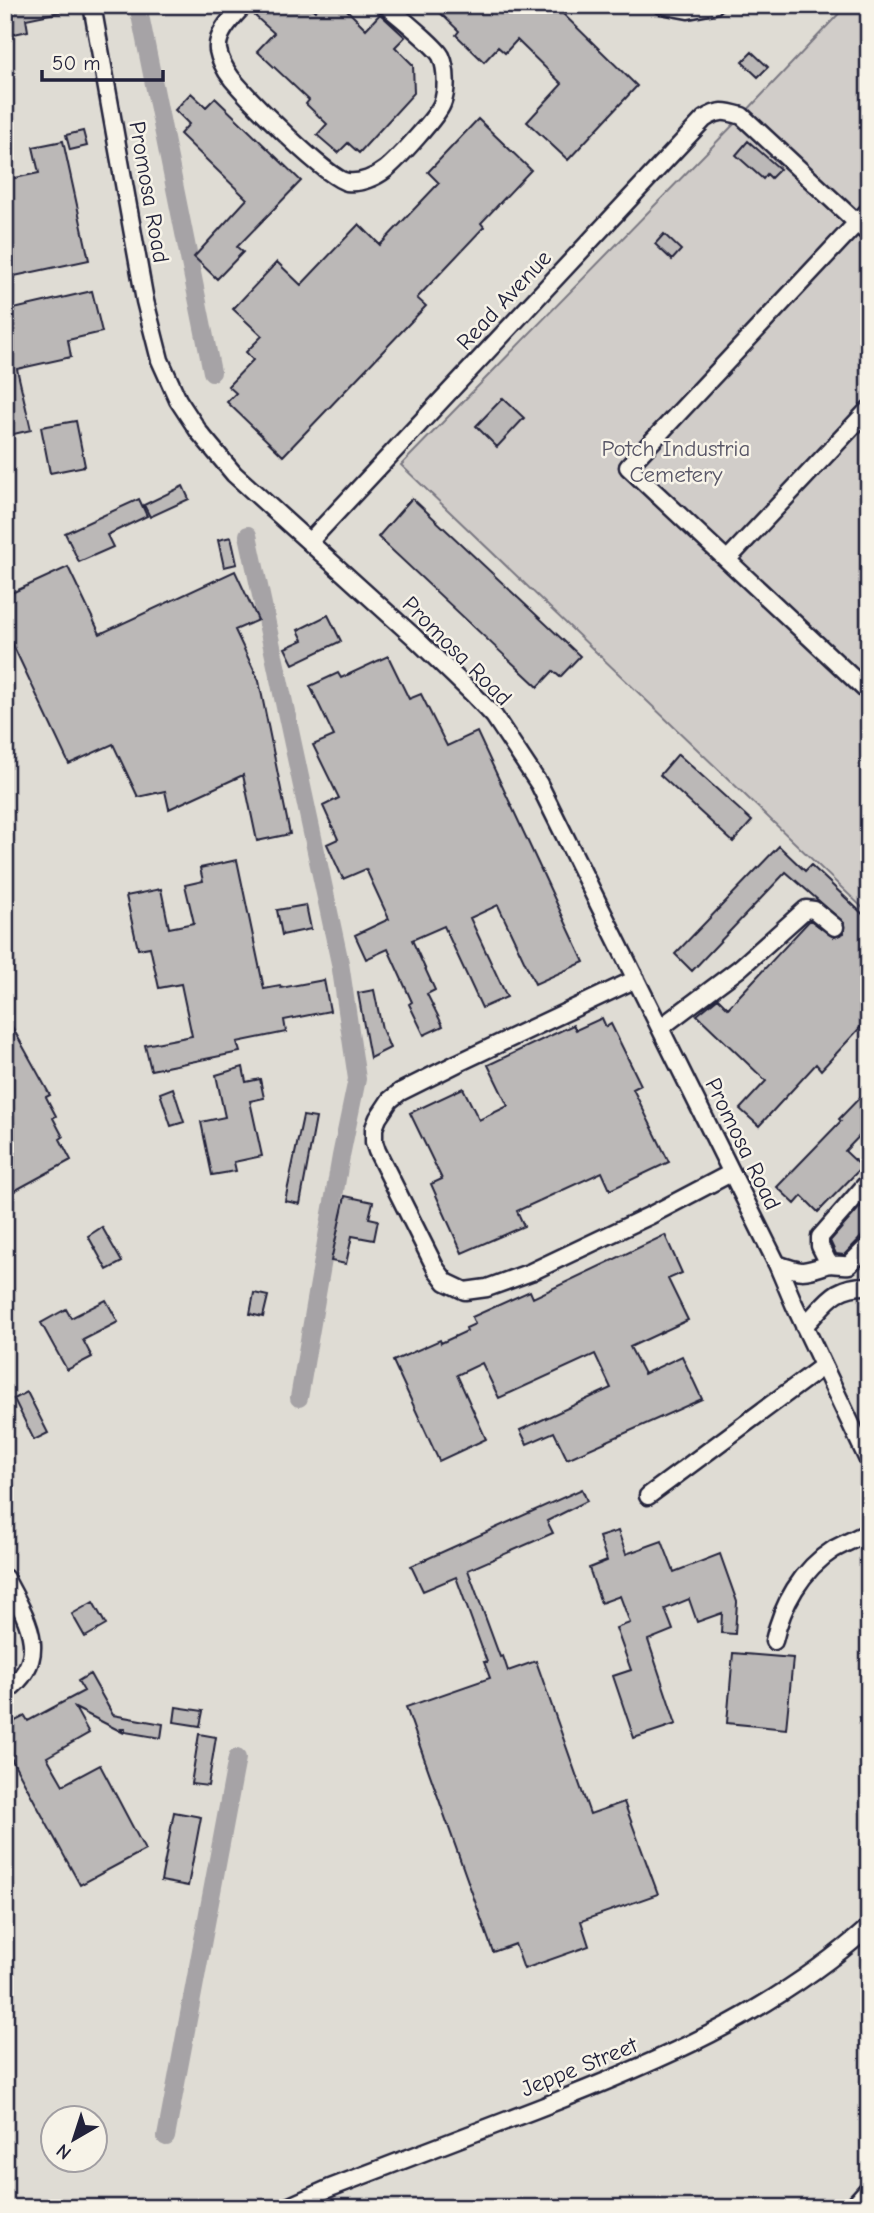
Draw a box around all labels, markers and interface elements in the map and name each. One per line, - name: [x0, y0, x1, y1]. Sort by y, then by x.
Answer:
- scale bar: [42, 38, 163, 82]
- text: 50 m: [52, 51, 101, 75]
- street label: Promosa Road: [123, 119, 175, 265]
- street label: Read Avenue: [451, 244, 557, 356]
- park label: Potch Industria Cemetery: [602, 435, 750, 488]
- street label: Promosa Road: [397, 591, 517, 711]
- street label: Promosa Road: [699, 1074, 787, 1214]
- street label: Jeppe Street: [517, 2031, 643, 2103]
- north arrow: [38, 2104, 108, 2174]
- text: N: [52, 2139, 76, 2164]

